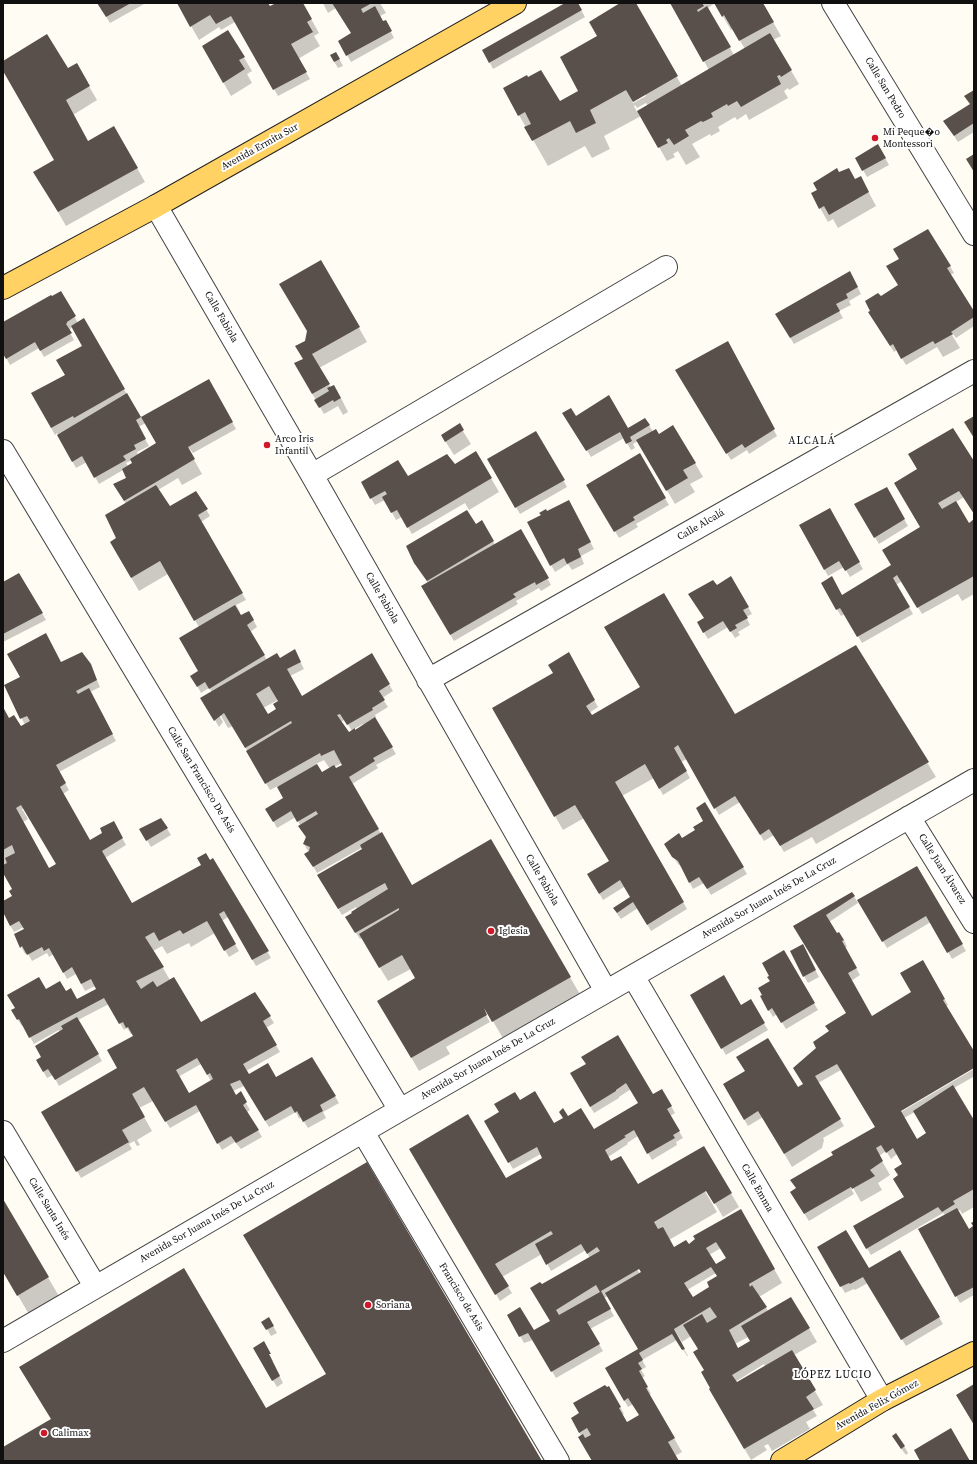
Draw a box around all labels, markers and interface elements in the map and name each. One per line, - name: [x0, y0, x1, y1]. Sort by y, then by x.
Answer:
- street label: Calle San Pedro: [862, 55, 908, 121]
- street label: Avenida Ermita Sur: [219, 121, 301, 173]
- place label: Mi Peque�o Montessori: [883, 126, 940, 150]
- marker: Mi Peque�o Montessori: [870, 133, 880, 143]
- street label: Calle Fabiola: [201, 289, 241, 345]
- place label: Arco Iris Infantil: [275, 433, 314, 456]
- district label: ALCALÁ: [788, 434, 836, 448]
- marker: Arco Iris Infantil: [262, 440, 272, 450]
- street label: Calle Alcalá: [675, 507, 727, 543]
- street label: Calle Fabiola: [362, 570, 402, 626]
- street label: Calle San Francisco De Asís: [164, 725, 238, 835]
- street label: Calle Juan Álvarez: [916, 832, 968, 906]
- street label: Calle Fabiola: [522, 852, 562, 908]
- street label: Avenida Sor Juana Inés De La Cruz: [700, 854, 838, 942]
- place label: Iglesia: [499, 925, 528, 937]
- marker: Iglesia: [486, 926, 496, 936]
- street label: Avenida Sor Juana Inés De La Cruz: [419, 1015, 557, 1103]
- street label: Calle Emma: [738, 1162, 776, 1214]
- street label: Calle Santa Inés: [26, 1176, 72, 1242]
- street label: Avenida Sor Juana Inés De La Cruz: [138, 1178, 276, 1266]
- street label: Francisco de Asis: [436, 1261, 486, 1333]
- place label: Soriana: [376, 1299, 410, 1311]
- marker: Soriana: [363, 1300, 373, 1310]
- district label: LÓPEZ LUCIO: [794, 1368, 872, 1382]
- street label: Avenida Felix Gómez: [833, 1377, 921, 1433]
- place label: Calimax: [52, 1427, 89, 1439]
- marker: Calimax: [39, 1428, 49, 1438]

